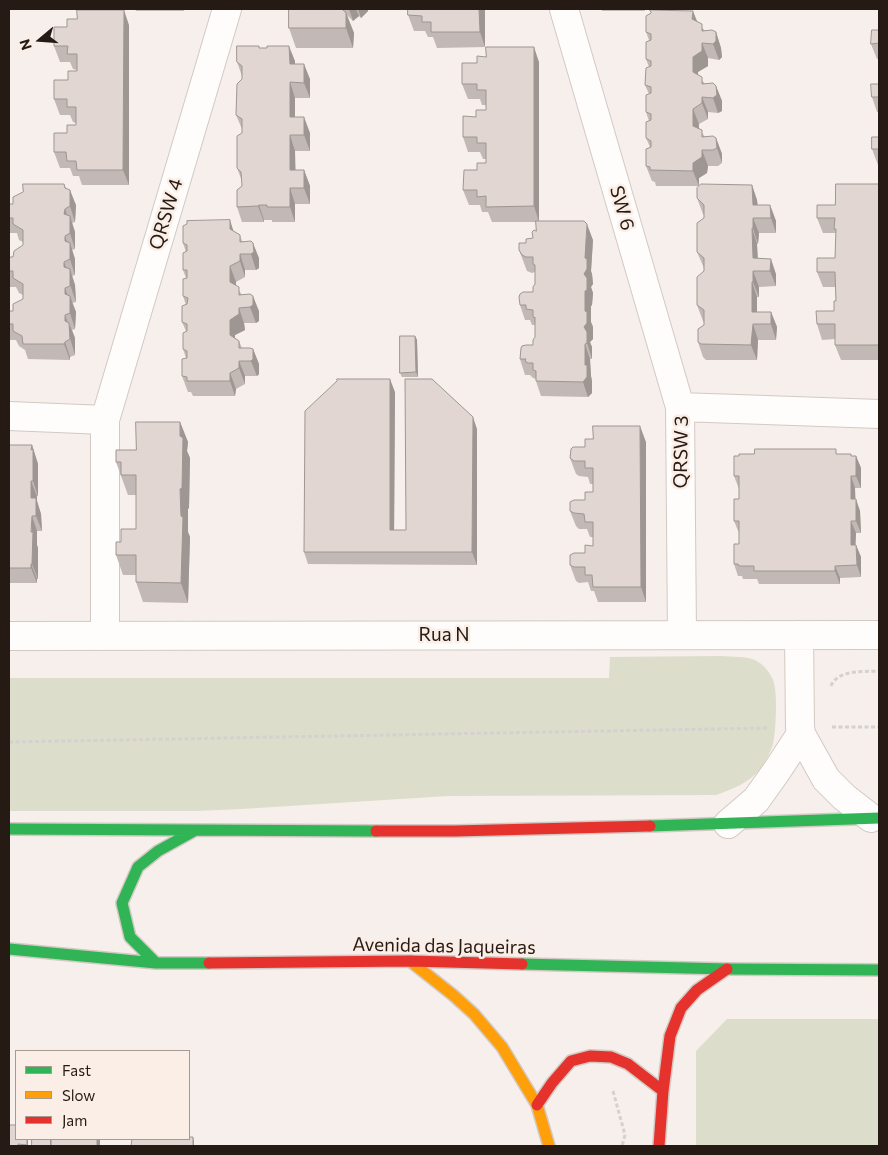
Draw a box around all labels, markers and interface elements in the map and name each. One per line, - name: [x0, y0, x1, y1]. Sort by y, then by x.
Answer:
- north arrow: [15, 15, 65, 65]
- text: N: [16, 37, 35, 52]
- street label: QRSW 4: [144, 176, 188, 252]
- street label: SW 6: [605, 183, 639, 233]
- street label: QRSW 3: [669, 415, 693, 489]
- street label: Rua N: [418, 624, 470, 646]
- street label: Avenida das Jaqueiras: [352, 933, 536, 959]
- legend: [15, 1050, 190, 1140]
- text: Fast: [62, 1061, 91, 1079]
- text: Slow: [62, 1086, 95, 1104]
- text: Jam: [62, 1111, 87, 1129]

